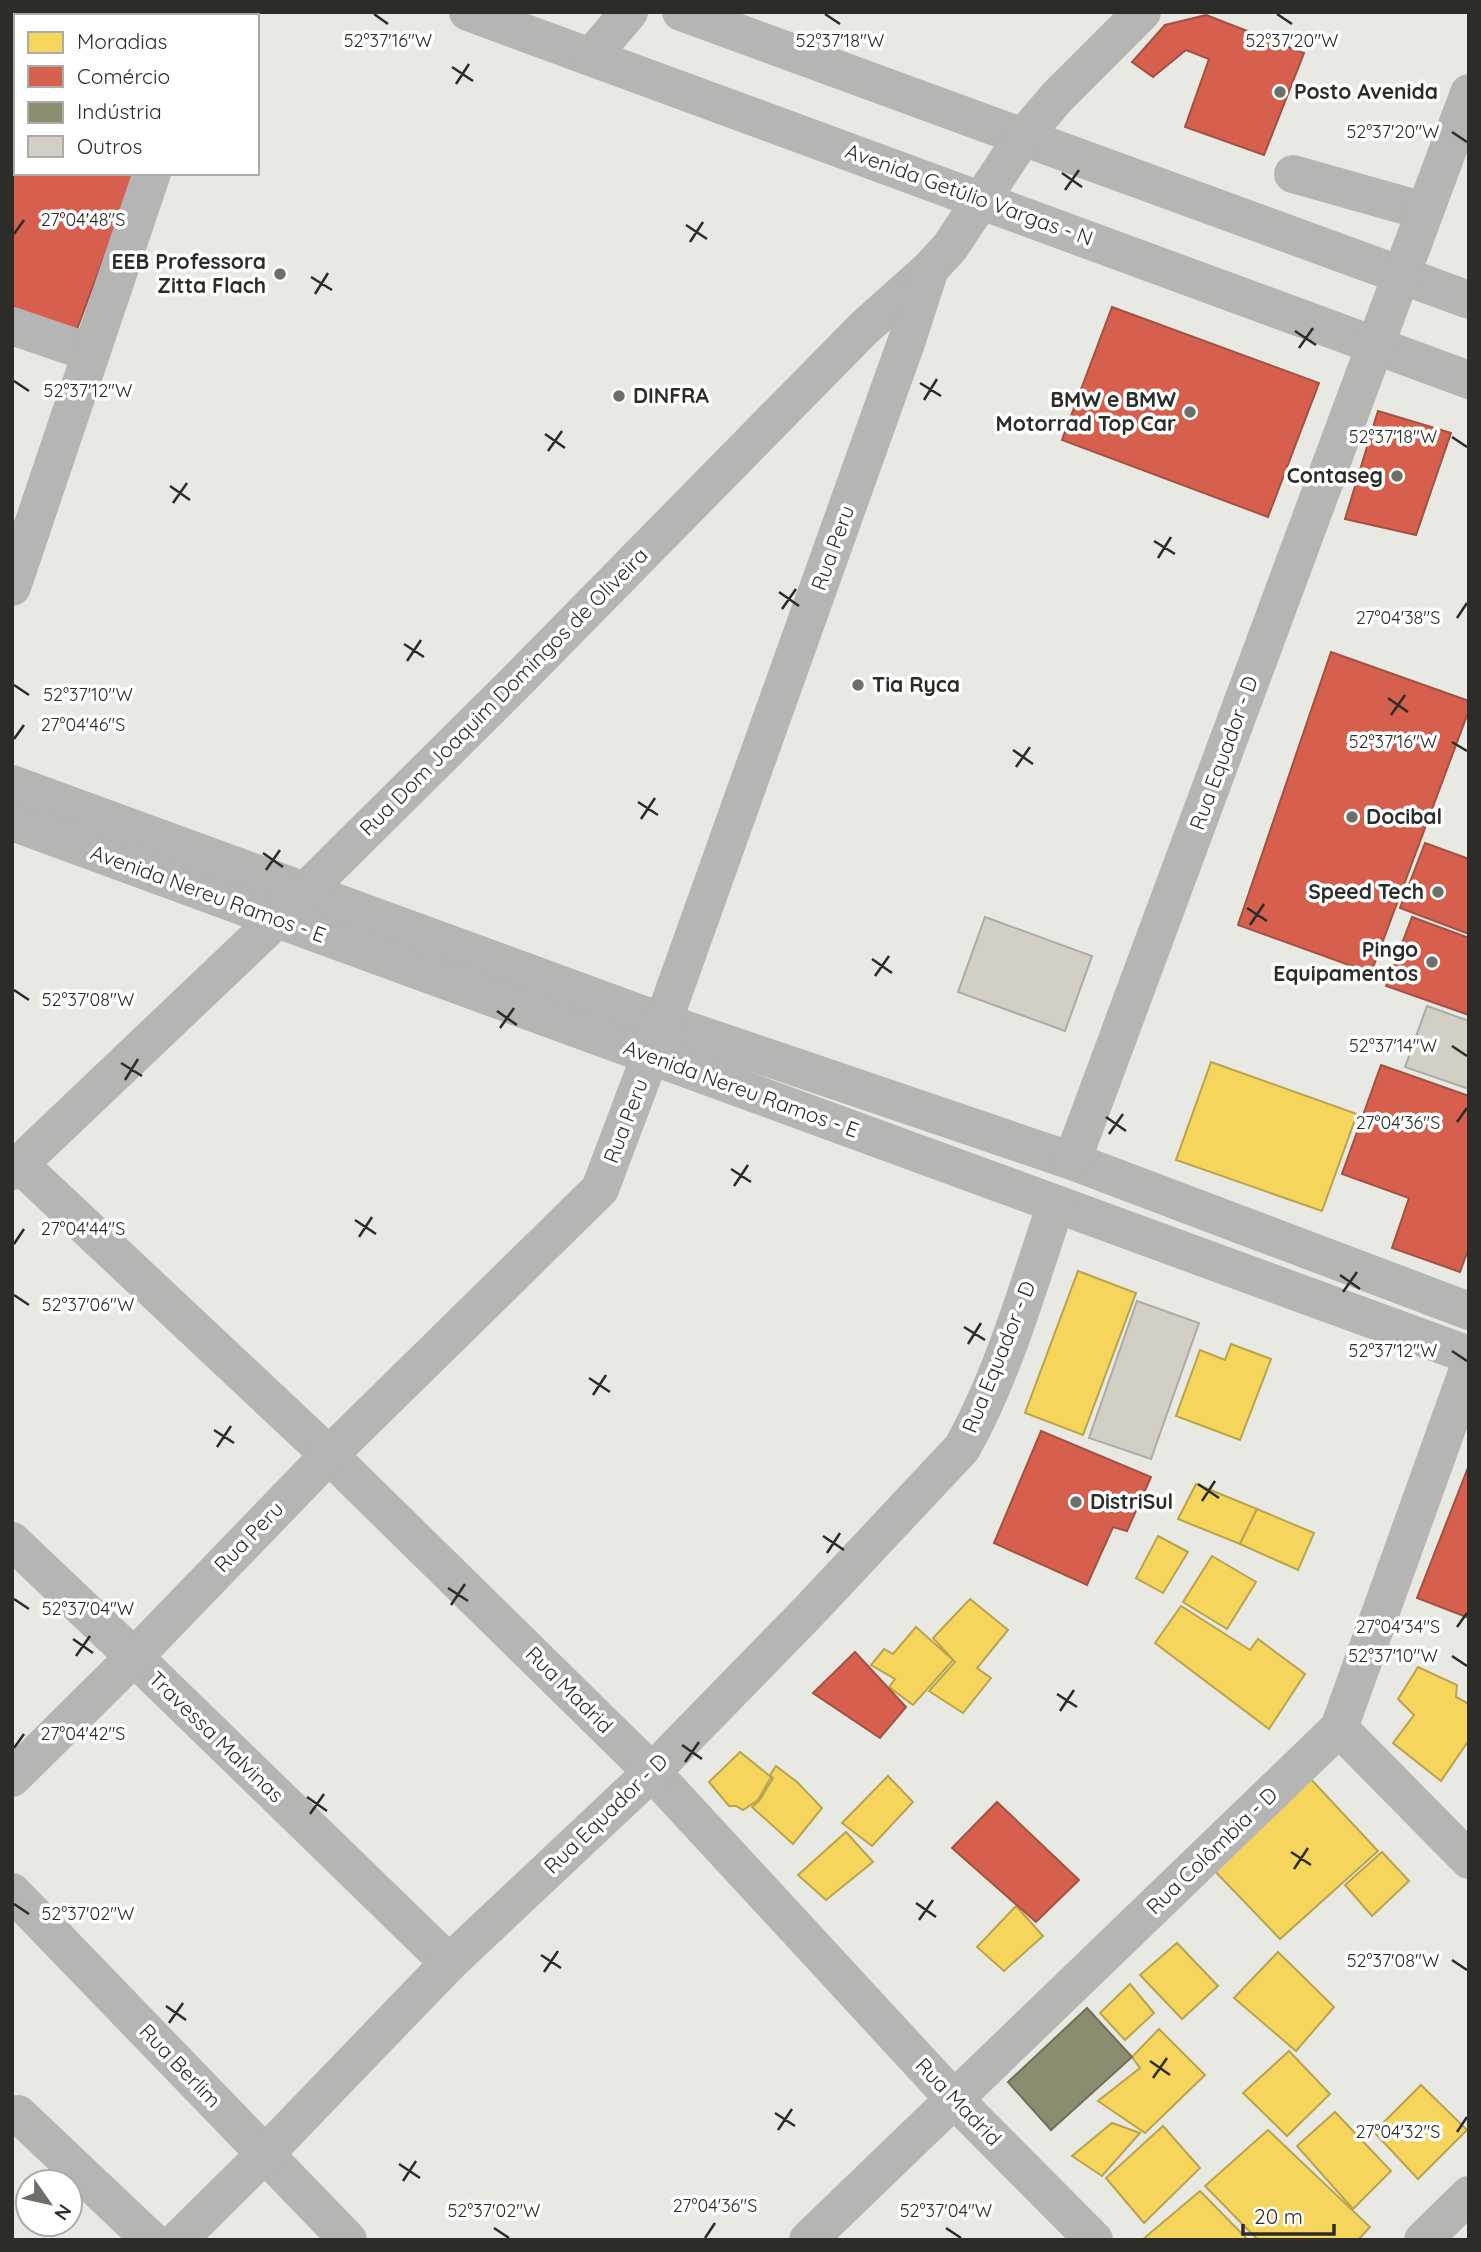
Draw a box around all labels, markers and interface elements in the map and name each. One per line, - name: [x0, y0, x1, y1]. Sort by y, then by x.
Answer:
- legend: [14, 14, 259, 175]
- text: Moradias: [77, 28, 167, 54]
- text: 52°37'16"W: [344, 29, 432, 52]
- text: 52°37'18"W: [796, 29, 884, 52]
- text: 52°37'20"W: [1246, 29, 1338, 52]
- text: Comércio: [77, 63, 170, 89]
- place label: Posto Avenida: [1294, 78, 1438, 104]
- marker: Posto Avenida: [1272, 84, 1288, 100]
- text: Indústria: [77, 98, 162, 124]
- text: 52°37'20"W: [1347, 120, 1439, 143]
- text: Outros: [77, 133, 142, 159]
- street label: Avenida Getúlio Vargas - N: [842, 137, 1097, 251]
- text: 27°04'48"S: [41, 208, 125, 231]
- place label: EEB Professora Zitta Flach: [112, 248, 266, 298]
- marker: EEB Professora Zitta Flach: [272, 266, 288, 282]
- text: 52°37'12"W: [44, 379, 132, 402]
- place label: DINFRA: [633, 382, 709, 408]
- place label: BMW e BMW Motorrad Top Car: [996, 386, 1176, 436]
- marker: DINFRA: [611, 388, 627, 404]
- marker: BMW e BMW Motorrad Top Car: [1182, 404, 1198, 420]
- text: 52°37'18"W: [1349, 425, 1437, 448]
- place label: Contaseg: [1287, 462, 1383, 488]
- marker: Contaseg: [1389, 468, 1405, 484]
- street label: Rua Peru: [805, 502, 859, 594]
- street label: Rua Dom Joaquim Domingos de Oliveira: [354, 542, 653, 841]
- text: 27°04'38"S: [1356, 606, 1440, 629]
- place label: Tia Ryca: [872, 671, 960, 697]
- street label: Rua Equador - D: [1183, 672, 1263, 833]
- marker: Tia Ryca: [850, 677, 866, 693]
- text: 52°37'10"W: [43, 683, 133, 706]
- text: 27°04'46"S: [41, 713, 125, 736]
- text: 52°37'16"W: [1349, 730, 1437, 753]
- place label: Docibal: [1366, 803, 1442, 829]
- marker: Docibal: [1344, 809, 1360, 825]
- street label: Avenida Nereu Ramos - E: [87, 838, 329, 948]
- place label: Speed Tech: [1308, 878, 1424, 904]
- marker: Speed Tech: [1430, 884, 1446, 900]
- place label: Pingo Equipamentos: [1273, 936, 1418, 986]
- marker: Pingo Equipamentos: [1424, 954, 1440, 970]
- text: 52°37'08"W: [42, 988, 134, 1011]
- street label: Avenida Nereu Ramos - E: [620, 1033, 862, 1143]
- text: 52°37'14"W: [1349, 1034, 1437, 1057]
- street label: Rua Peru: [597, 1075, 653, 1167]
- text: 27°04'36"S: [1356, 1111, 1440, 1134]
- text: 27°04'44"S: [41, 1217, 125, 1240]
- street label: Rua Equador - D: [956, 1277, 1040, 1436]
- text: 52°37'06"W: [42, 1293, 134, 1316]
- text: 52°37'12"W: [1349, 1339, 1437, 1362]
- place label: DistriSul: [1090, 1488, 1173, 1514]
- marker: DistriSul: [1068, 1494, 1084, 1510]
- street label: Rua Peru: [208, 1495, 288, 1577]
- text: 52°37'04"W: [42, 1597, 134, 1620]
- text: 27°04'34"S: [1356, 1615, 1440, 1638]
- street label: Rua Madrid: [521, 1640, 619, 1738]
- text: 52°37'10"W: [1348, 1644, 1438, 1667]
- street label: Travessa Malvinas: [144, 1665, 290, 1807]
- text: 27°04'42"S: [41, 1722, 125, 1745]
- street label: Rua Equador - D: [538, 1748, 673, 1879]
- street label: Rua Colômbia - D: [1140, 1781, 1282, 1919]
- text: 52°37'02"W: [42, 1902, 134, 1925]
- text: 52°37'08"W: [1347, 1949, 1439, 1972]
- street label: Rua Berlim: [134, 2018, 227, 2113]
- street label: Rua Madrid: [910, 2052, 1007, 2151]
- text: 27°04'32"S: [1356, 2120, 1440, 2143]
- north arrow: [14, 2168, 84, 2238]
- scale bar: [1243, 2192, 1334, 2236]
- text: 27°04'36"S: [673, 2194, 757, 2217]
- text: 52°37'02"W: [448, 2199, 540, 2222]
- text: 52°37'04"W: [900, 2199, 992, 2222]
- text: N: [49, 2200, 77, 2225]
- text: 20 m: [1254, 2203, 1303, 2229]

